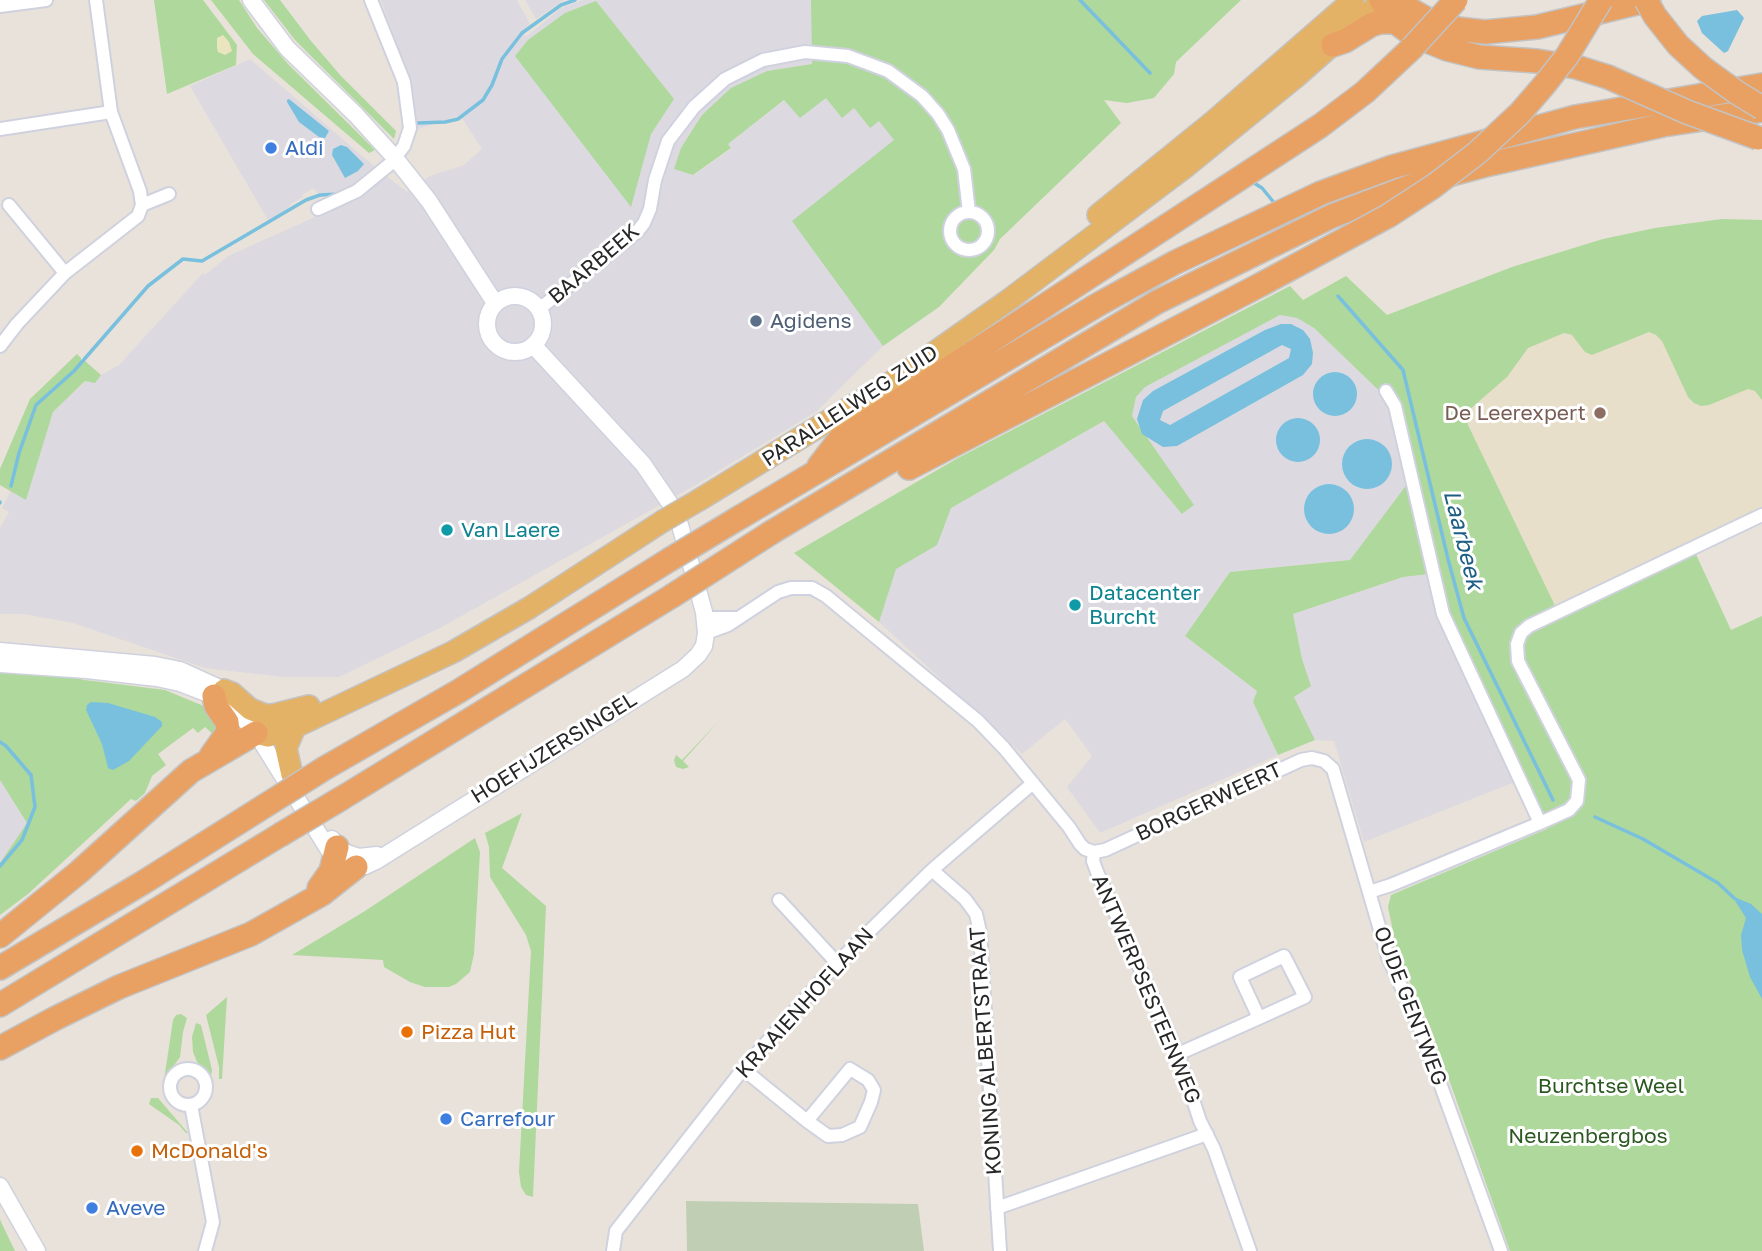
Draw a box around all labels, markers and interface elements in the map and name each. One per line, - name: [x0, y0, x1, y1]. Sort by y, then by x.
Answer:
- place label: Aldi: [285, 135, 324, 161]
- marker: Aldi: [263, 140, 279, 156]
- street label: BAARBEEK: [544, 219, 644, 309]
- place label: Agidens: [770, 308, 852, 334]
- marker: Agidens: [748, 313, 764, 329]
- street label: PARALLELWEG ZUID: [758, 340, 942, 472]
- place label: De Leerexpert: [1444, 400, 1586, 426]
- marker: De Leerexpert: [1592, 405, 1608, 421]
- water label: Laarbeek: [1437, 487, 1489, 593]
- place label: Van Laere: [461, 517, 560, 543]
- marker: Van Laere: [439, 522, 455, 538]
- place label: Datacenter Burcht: [1089, 580, 1201, 630]
- marker: Datacenter Burcht: [1067, 597, 1083, 613]
- street label: HOEFIJZERSINGEL: [467, 687, 641, 809]
- street label: BORGERWEERT: [1132, 757, 1286, 847]
- street label: ANTWERPSESTEENWEG: [1086, 871, 1206, 1107]
- street label: KRAAIENHOFLAAN: [731, 923, 879, 1083]
- street label: OUDE GENTWEG: [1368, 923, 1452, 1089]
- street label: KONING ALBERTSTRAAT: [965, 926, 1007, 1176]
- place label: Pizza Hut: [421, 1019, 516, 1045]
- marker: Pizza Hut: [399, 1024, 415, 1040]
- park label: Burchtse Weel: [1538, 1073, 1684, 1099]
- place label: Carrefour: [460, 1106, 555, 1132]
- marker: Carrefour: [438, 1111, 454, 1127]
- park label: Neuzenbergbos: [1508, 1123, 1668, 1149]
- place label: McDonald's: [151, 1138, 268, 1164]
- marker: McDonald's: [129, 1143, 145, 1159]
- place label: Aveve: [106, 1195, 165, 1221]
- marker: Aveve: [84, 1200, 100, 1216]

